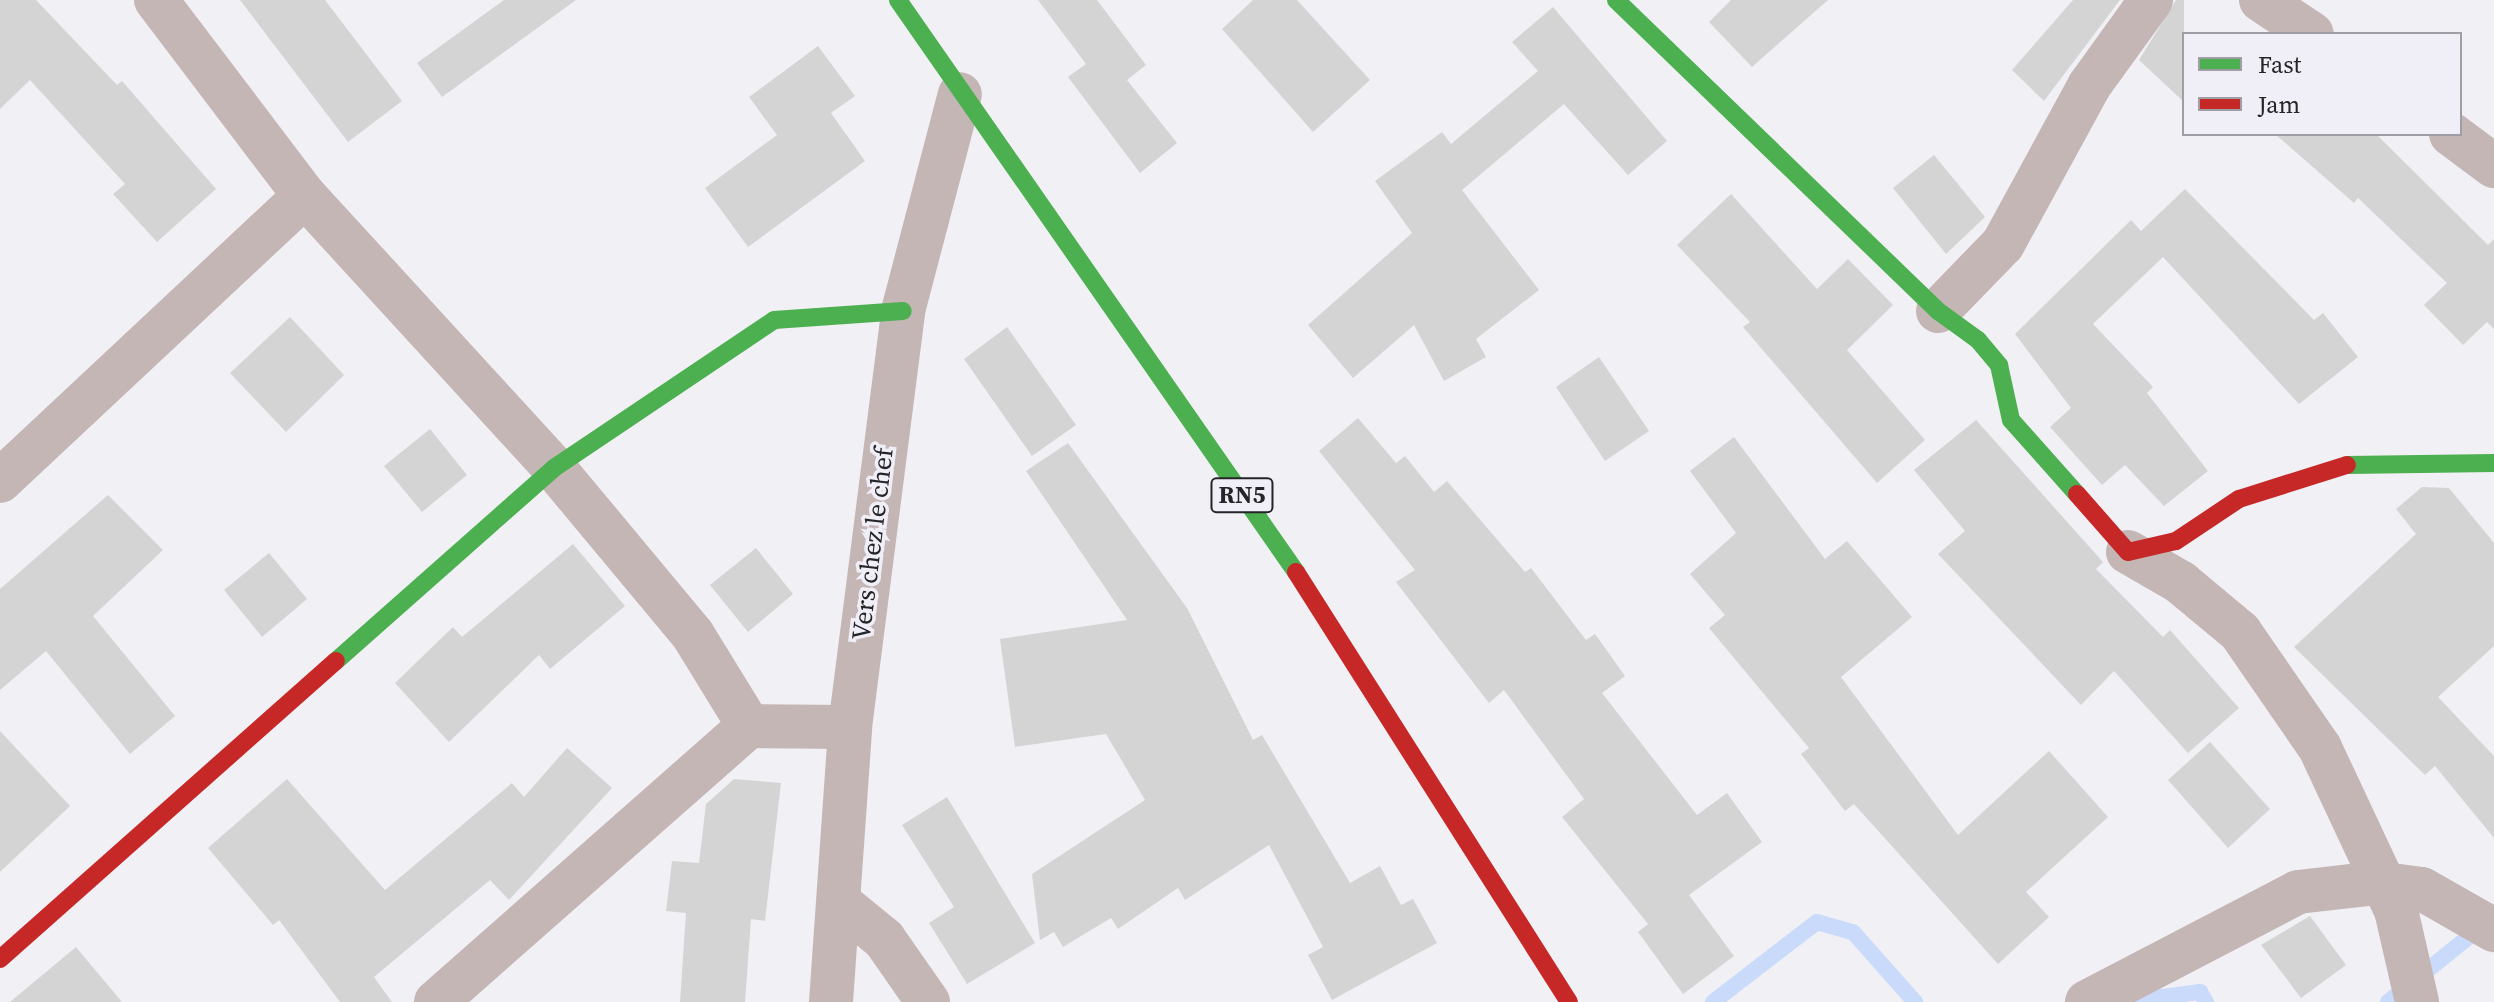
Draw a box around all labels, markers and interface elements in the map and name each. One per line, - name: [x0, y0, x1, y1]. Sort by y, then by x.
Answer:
- legend: [2182, 32, 2462, 136]
- text: Fast: [2258, 48, 2301, 81]
- text: Jam: [2258, 88, 2300, 121]
- street label: Vers chez le chef: [846, 446, 900, 642]
- road number: RN5: [1210, 475, 1274, 515]

